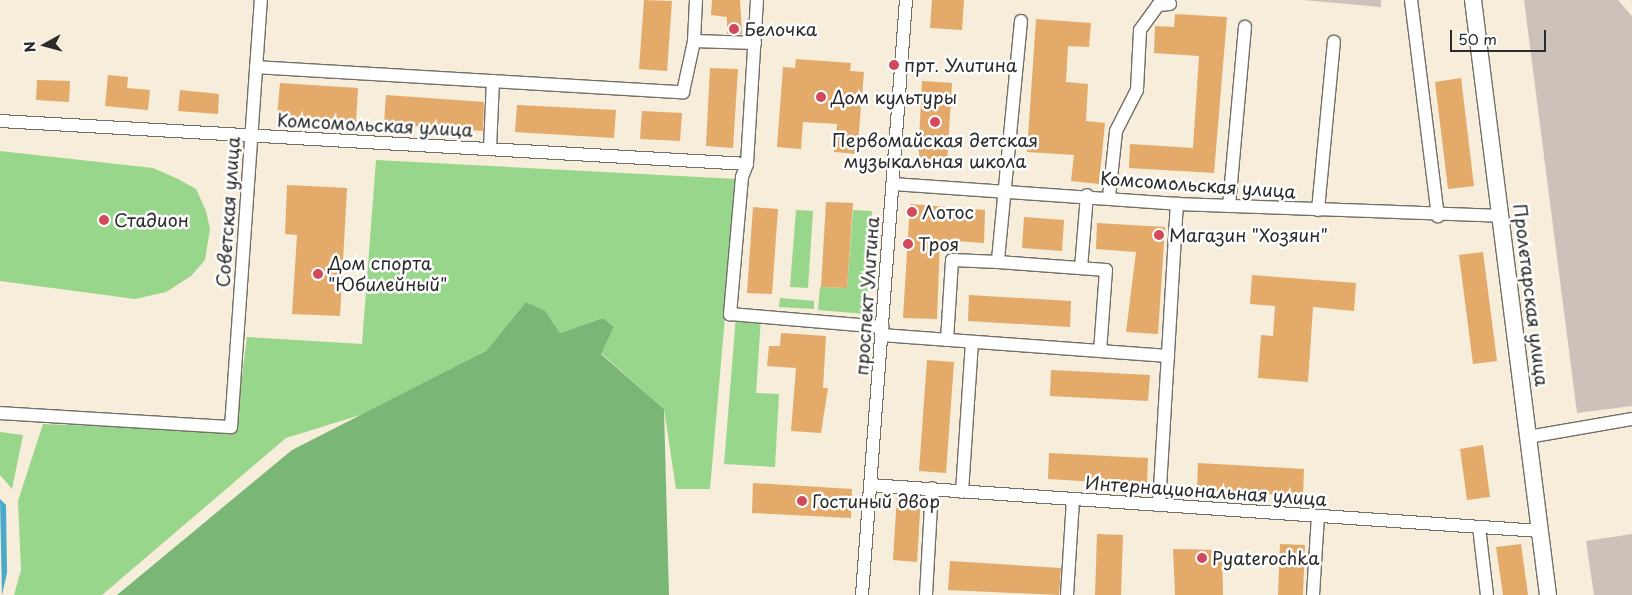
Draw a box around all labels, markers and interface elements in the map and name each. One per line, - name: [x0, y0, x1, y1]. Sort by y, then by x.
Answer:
- place label: Белочка: [744, 18, 817, 40]
- north arrow: [20, 20, 70, 70]
- scale bar: [1452, 20, 1548, 52]
- marker: Белочка: [728, 23, 740, 35]
- text: 50 m: [1458, 27, 1497, 50]
- text: N: [19, 40, 41, 54]
- place label: прт. Улитина: [904, 54, 1017, 76]
- marker: прт. Улитина: [888, 59, 900, 71]
- place label: Дом культуры: [831, 86, 958, 108]
- marker: Дом культуры: [815, 91, 827, 103]
- street label: Комсомольская улица: [276, 109, 474, 141]
- marker: Первомайская детская музыкальная школа: [929, 116, 941, 128]
- place label: Первомайская детская музыкальная школа: [832, 130, 1038, 172]
- street label: Советская улица: [212, 135, 244, 289]
- street label: Комсомольская улица: [1099, 167, 1297, 203]
- place label: Лотос: [922, 201, 974, 223]
- street label: Пролетарская улица: [1509, 202, 1553, 388]
- marker: Лотос: [906, 206, 918, 218]
- place label: Стадион: [114, 209, 189, 231]
- marker: Стадион: [98, 214, 110, 226]
- street label: проспект Улитина: [851, 215, 883, 377]
- place label: Магазин "Хозяин": [1169, 224, 1328, 246]
- marker: Магазин "Хозяин": [1153, 229, 1165, 241]
- place label: Троя: [918, 233, 959, 255]
- marker: Троя: [902, 238, 914, 250]
- place label: Дом спорта "Юбилейный": [328, 253, 448, 296]
- marker: Дом спорта "Юбилейный": [312, 268, 324, 280]
- street label: Интернациональная улица: [1084, 472, 1328, 510]
- place label: Гостиный двор: [812, 490, 941, 512]
- marker: Гостиный двор: [796, 495, 808, 507]
- place label: Pyaterochka: [1212, 547, 1319, 569]
- marker: Pyaterochka: [1196, 552, 1208, 564]

